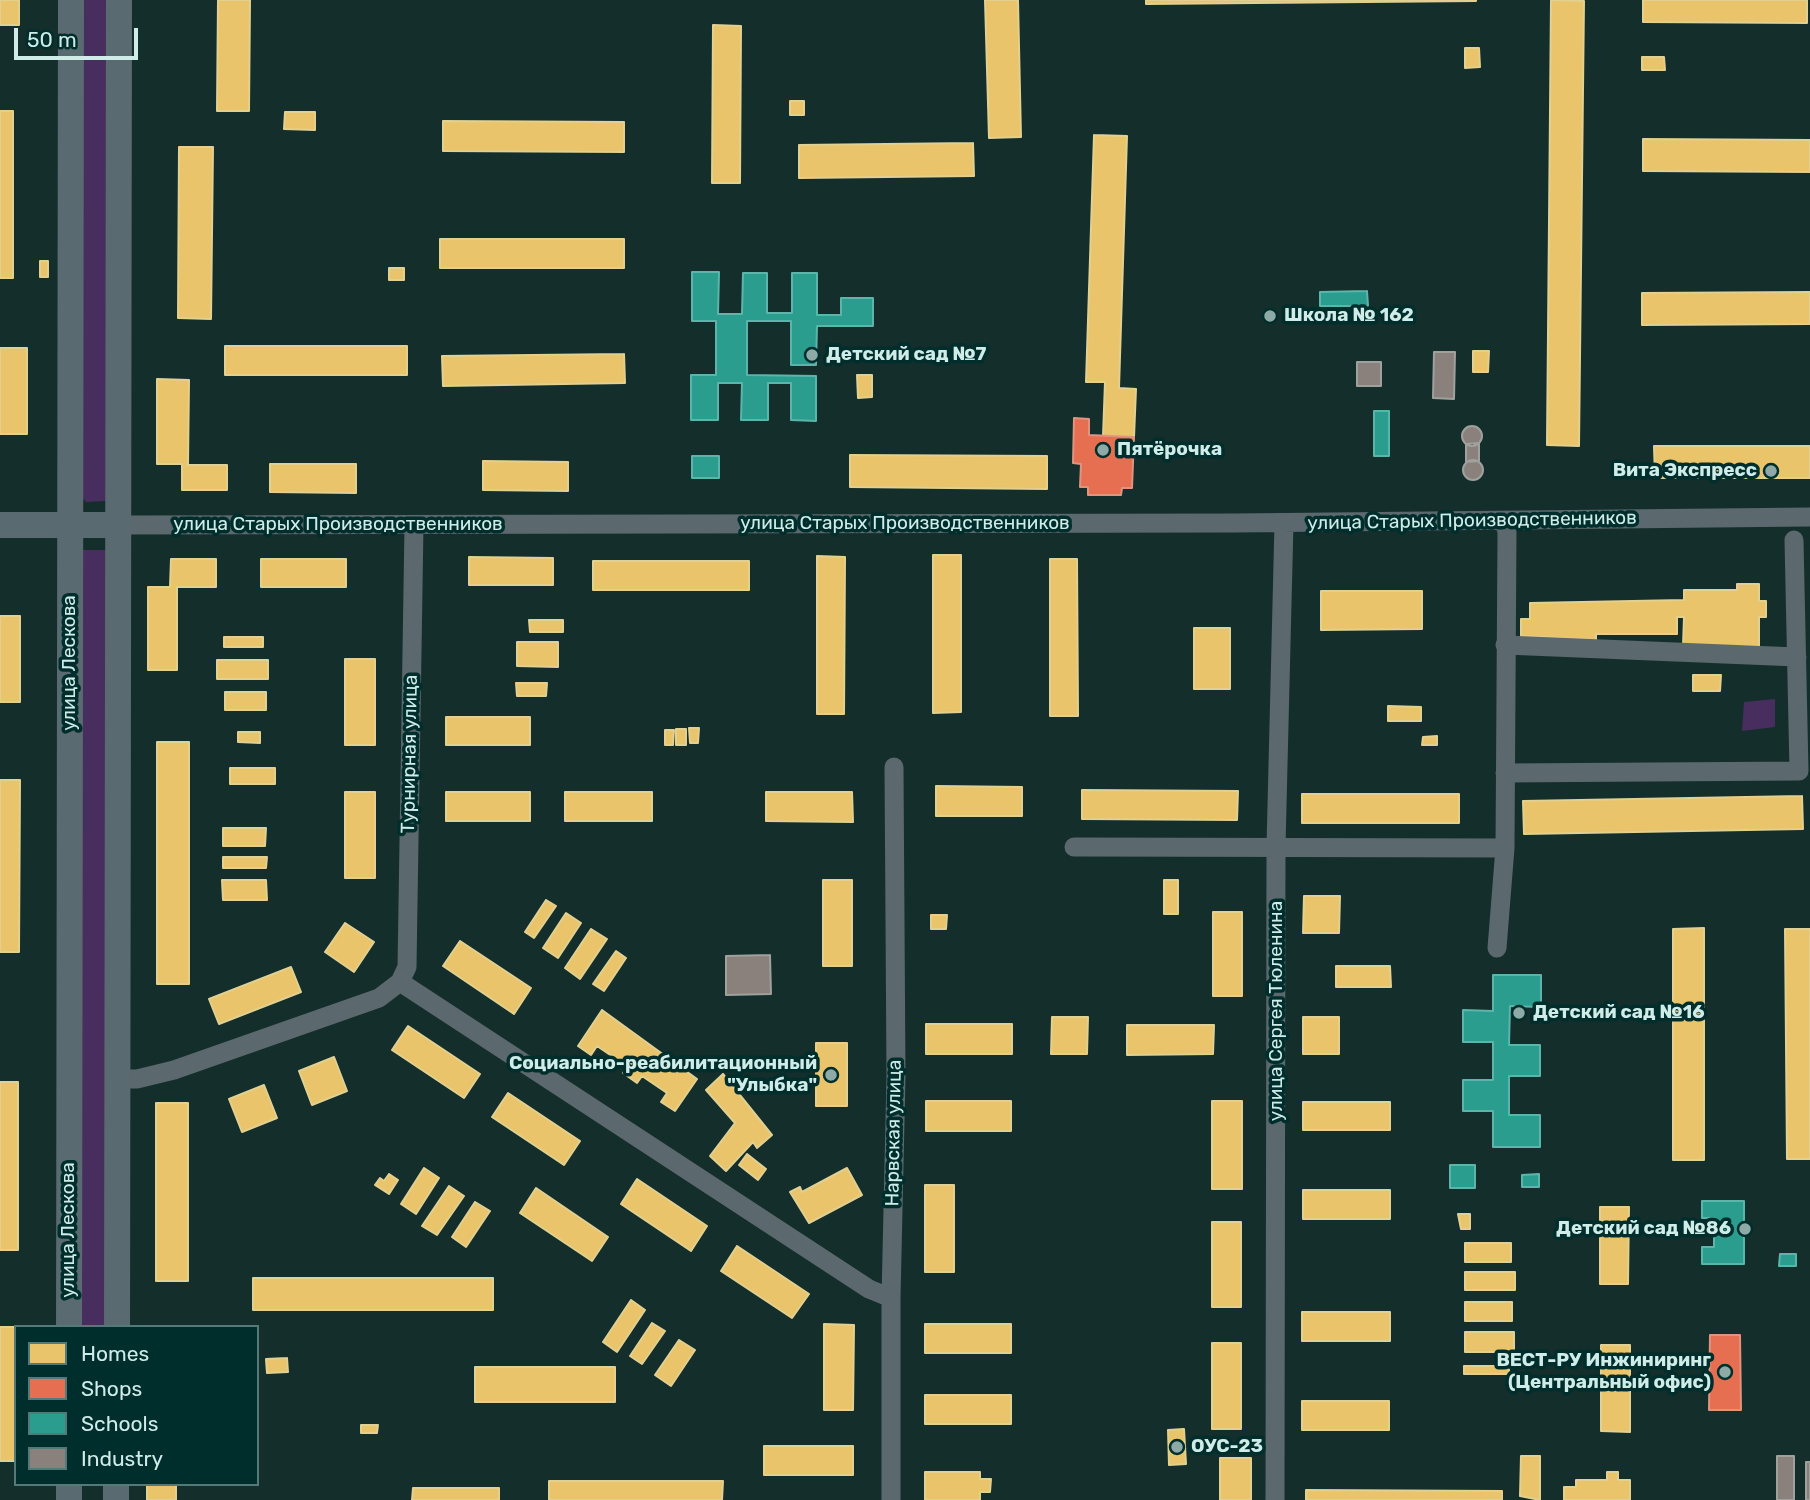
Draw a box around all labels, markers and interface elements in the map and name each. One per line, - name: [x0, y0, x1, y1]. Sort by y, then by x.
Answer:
- scale bar: [18, 14, 142, 58]
- text: 50 m: [27, 27, 77, 52]
- place label: Школа № 162: [1284, 305, 1414, 327]
- marker: Школа № 162: [1262, 308, 1278, 324]
- place label: Детский сад №7: [826, 344, 986, 366]
- marker: Детский сад №7: [804, 347, 820, 363]
- place label: Пятёрочка: [1117, 439, 1222, 461]
- marker: Пятёрочка: [1095, 442, 1111, 458]
- place label: Вита Экспресс: [1613, 460, 1757, 482]
- marker: Вита Экспресс: [1763, 463, 1779, 479]
- street label: улица Старых Производственников: [1307, 507, 1637, 535]
- street label: улица Старых Производственников: [740, 513, 1070, 535]
- street label: улица Старых Производственников: [173, 514, 503, 536]
- street label: улица Лескова: [59, 595, 81, 731]
- street label: Турнирная улица: [397, 674, 423, 834]
- street label: улица Сергея Тюленина: [1266, 901, 1288, 1121]
- place label: Детский сад №16: [1533, 1002, 1705, 1024]
- marker: Детский сад №16: [1511, 1005, 1527, 1021]
- place label: Социально-реабилитационный "Улыбка": [509, 1053, 817, 1097]
- street label: Нарвская улица: [881, 1059, 907, 1207]
- marker: Социально-реабилитационный "Улыбка": [823, 1067, 839, 1083]
- street label: улица Лескова: [58, 1162, 80, 1298]
- place label: Детский сад №86: [1556, 1218, 1731, 1240]
- marker: Детский сад №86: [1737, 1221, 1753, 1237]
- legend: [14, 1325, 259, 1486]
- text: Homes: [81, 1341, 149, 1366]
- place label: ВЕСТ-РУ Инжиниринг (Центральный офис): [1496, 1350, 1711, 1394]
- marker: ВЕСТ-РУ Инжиниринг (Центральный офис): [1717, 1364, 1733, 1380]
- text: Shops: [81, 1376, 142, 1401]
- text: Schools: [81, 1411, 158, 1436]
- place label: ОУС-23: [1191, 1436, 1263, 1458]
- marker: ОУС-23: [1169, 1439, 1185, 1455]
- text: Industry: [81, 1446, 163, 1471]

